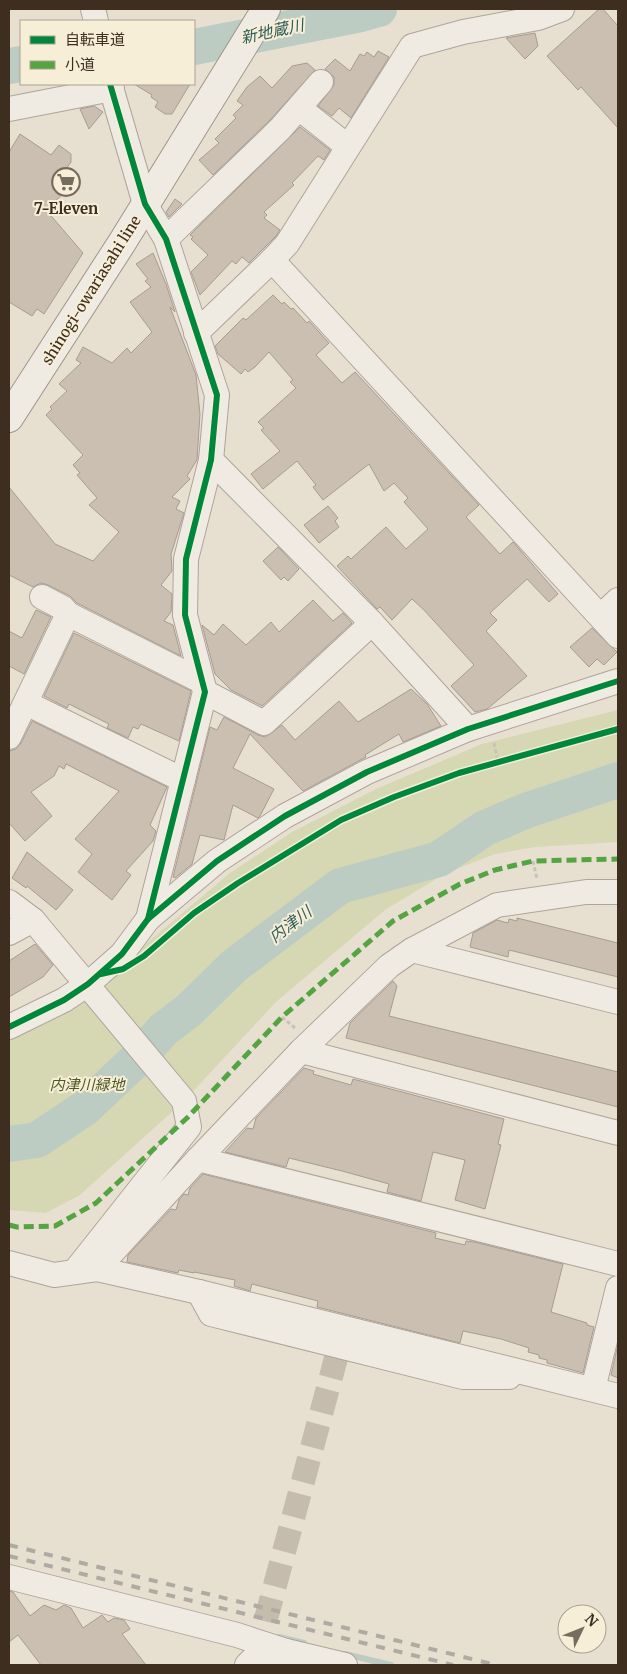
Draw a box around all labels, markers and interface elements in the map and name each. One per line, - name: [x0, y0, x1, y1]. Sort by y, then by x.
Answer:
- water label: 新地蔵川: [239, 14, 307, 47]
- legend: [20, 20, 195, 85]
- text: 自転車道: [65, 30, 125, 49]
- text: 小道: [65, 55, 95, 74]
- supermarket icon: 7-Eleven: [51, 167, 81, 197]
- place label: 7-Eleven: [34, 199, 98, 218]
- street label: shinogi-owariasahi line: [37, 212, 145, 368]
- water label: 内津川: [265, 900, 317, 946]
- park label: 内津川緑地: [49, 1075, 126, 1094]
- north arrow: [557, 1604, 607, 1654]
- text: N: [581, 1610, 602, 1630]

